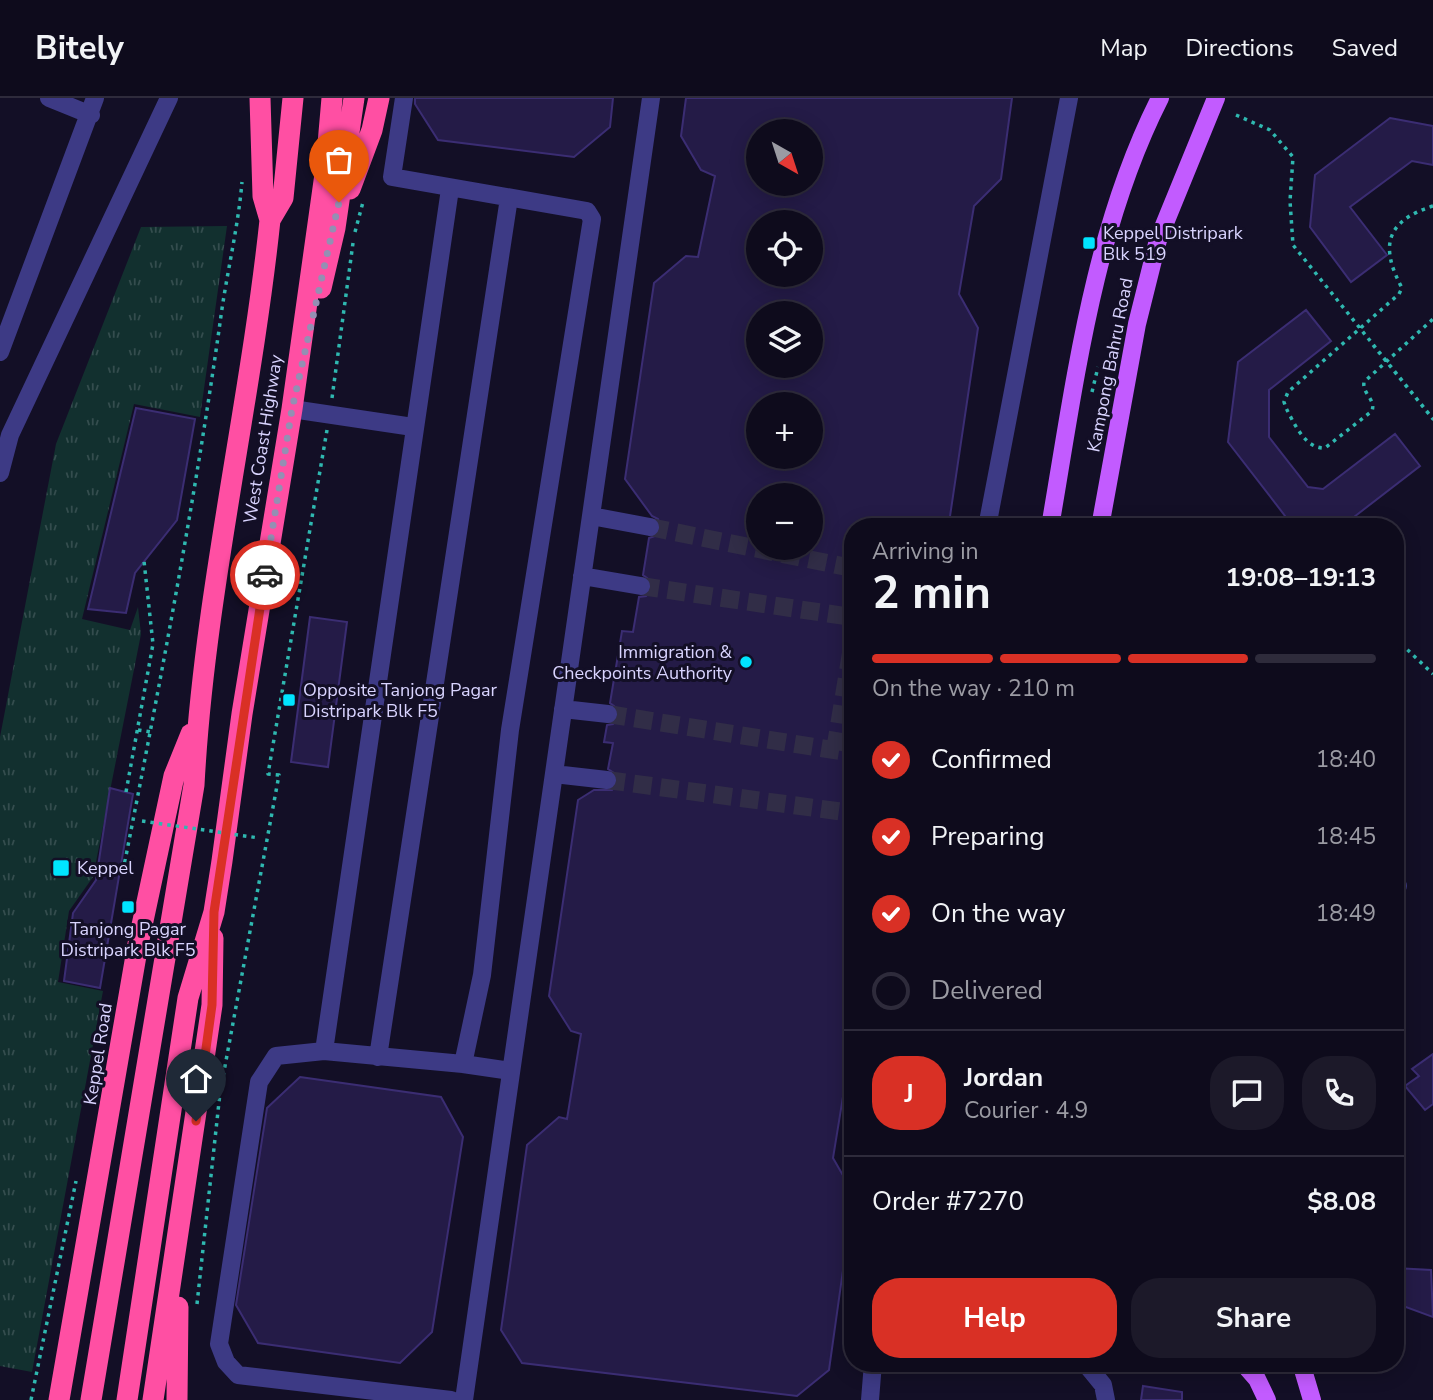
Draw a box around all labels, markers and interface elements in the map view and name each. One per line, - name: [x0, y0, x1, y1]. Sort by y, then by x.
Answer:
- text: Bitely: [35, 26, 124, 71]
- text: Map: [1100, 32, 1147, 64]
- text: Directions: [1185, 32, 1294, 64]
- text: Saved: [1332, 32, 1398, 64]
- north arrow: [746, 119, 822, 196]
- map controls: [746, 119, 823, 560]
- pin: [309, 130, 369, 202]
- icon: bag: [320, 141, 358, 179]
- button: locate: [746, 210, 823, 287]
- place label: Keppel Distripark Blk 519: [1103, 221, 1244, 266]
- marker: Keppel Distripark Blk 519: [1081, 235, 1097, 251]
- street label: Kampong Bahru Road: [1081, 276, 1139, 454]
- button: layers: [746, 301, 823, 378]
- street label: West Coast Highway: [238, 352, 288, 525]
- button: +: [746, 392, 823, 469]
- button: −: [746, 483, 823, 560]
- text: Arriving in: [872, 536, 979, 567]
- courier: [230, 540, 300, 610]
- icon: car: [246, 556, 284, 594]
- text: 19:08–19:13: [1225, 560, 1376, 595]
- text: 2 min: [872, 561, 991, 624]
- place label: Immigration & Checkpoints Authority: [552, 640, 733, 685]
- marker: Immigration & Checkpoints Authority: [738, 654, 754, 670]
- text: On the way · 210 m: [872, 673, 1075, 704]
- place label: Opposite Tanjong Pagar Distripark Blk F5: [303, 678, 498, 723]
- marker: Opposite Tanjong Pagar Distripark Blk F5: [281, 692, 297, 708]
- icon: check: [872, 741, 910, 779]
- text: Confirmed: [931, 742, 1052, 777]
- text: 18:40: [1316, 744, 1376, 775]
- icon: check: [872, 818, 910, 856]
- text: Preparing: [931, 819, 1044, 854]
- text: 18:45: [1316, 821, 1376, 852]
- place label: Keppel: [77, 856, 134, 880]
- marker: Keppel: [51, 858, 71, 878]
- icon: check: [872, 895, 910, 933]
- text: On the way: [931, 896, 1065, 931]
- text: 18:49: [1316, 898, 1376, 929]
- marker: Tanjong Pagar Distripark Blk F5: [120, 899, 136, 915]
- place label: Tanjong Pagar Distripark Blk F5: [61, 917, 195, 962]
- text: Delivered: [931, 973, 1043, 1008]
- street label: Keppel Road: [78, 1001, 118, 1107]
- pin: [166, 1049, 226, 1121]
- button: chat: [1210, 1056, 1284, 1130]
- button: phone: [1302, 1056, 1376, 1130]
- icon: home: [177, 1060, 215, 1098]
- text: Jordan: [964, 1060, 1043, 1095]
- text: J: [904, 1076, 914, 1111]
- text: Courier · 4.9: [964, 1095, 1088, 1126]
- text: Order #7270: [872, 1184, 1024, 1219]
- text: $8.08: [1307, 1184, 1376, 1219]
- button: Help: [872, 1278, 1117, 1358]
- button: Share: [1131, 1278, 1376, 1358]

